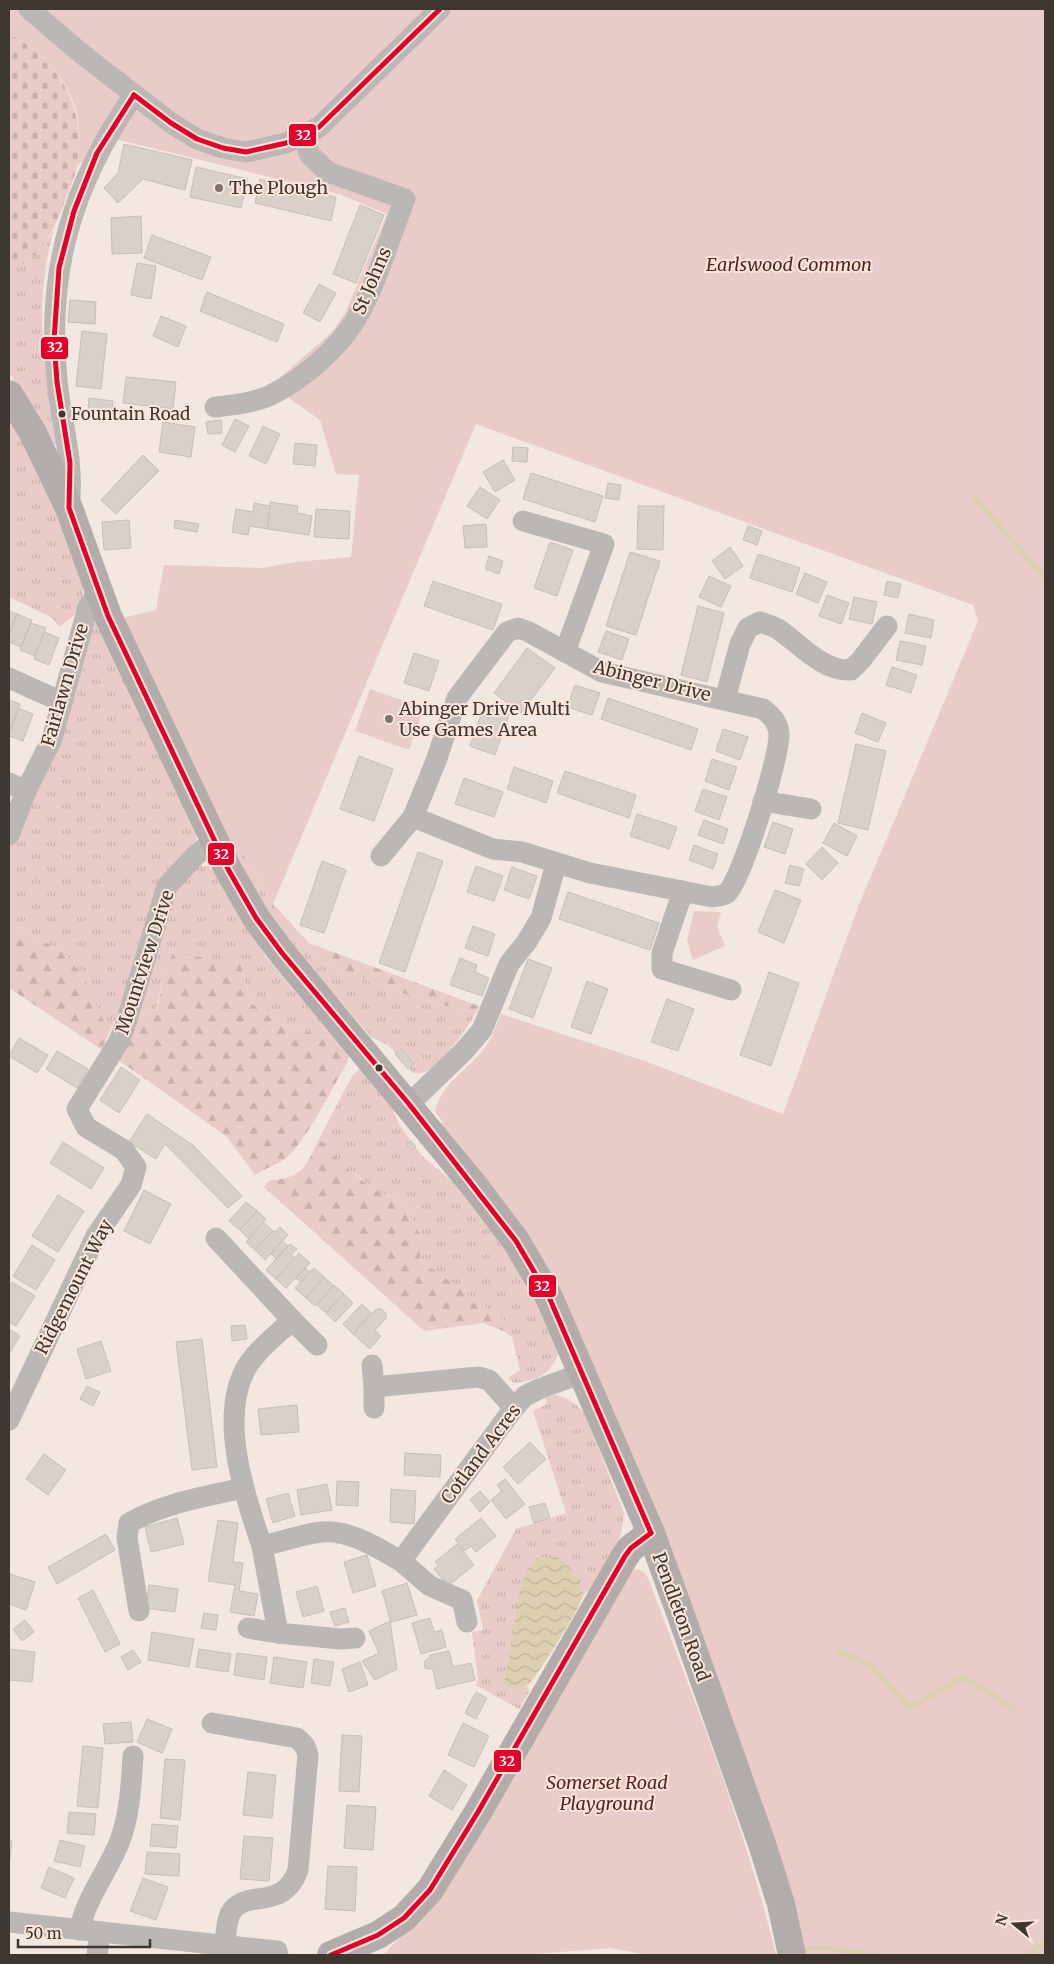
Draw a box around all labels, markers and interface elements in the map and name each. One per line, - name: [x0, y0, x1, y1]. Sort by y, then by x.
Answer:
- line badge: 32: [288, 123, 317, 147]
- text: 32: [295, 126, 311, 144]
- place label: The Plough: [229, 176, 328, 199]
- marker: The Plough: [213, 182, 225, 194]
- street label: St Johns: [347, 244, 396, 318]
- park label: Earlswood Common: [706, 253, 872, 276]
- line badge: 32: [40, 336, 69, 360]
- text: 32: [47, 338, 63, 356]
- place label: Fountain Road: [71, 403, 190, 425]
- marker: Fountain Road: [57, 409, 67, 419]
- street label: Fairlawn Drive: [36, 621, 93, 749]
- street label: Abinger Drive: [590, 655, 713, 706]
- place label: Abinger Drive Multi Use Games Area: [398, 697, 570, 741]
- marker: Abinger Drive Multi Use Games Area: [383, 713, 395, 725]
- line badge: 32: [207, 842, 235, 866]
- text: 32: [213, 845, 229, 863]
- street label: Mountview Drive: [110, 887, 179, 1037]
- unlabelled marker: [374, 1063, 384, 1073]
- street label: Ridgemount Way: [30, 1215, 118, 1358]
- line badge: 32: [528, 1274, 557, 1298]
- text: 32: [534, 1277, 550, 1295]
- street label: Cotland Acres: [436, 1399, 526, 1508]
- street label: Pendleton Road: [647, 1549, 716, 1685]
- line badge: 32: [493, 1749, 522, 1773]
- text: 32: [499, 1752, 515, 1770]
- park label: Somerset Road Playground: [546, 1771, 668, 1815]
- north arrow: [989, 1899, 1039, 1949]
- text: N: [991, 1912, 1012, 1928]
- scale bar: [18, 1916, 150, 1948]
- text: 50 m: [25, 1924, 62, 1943]

